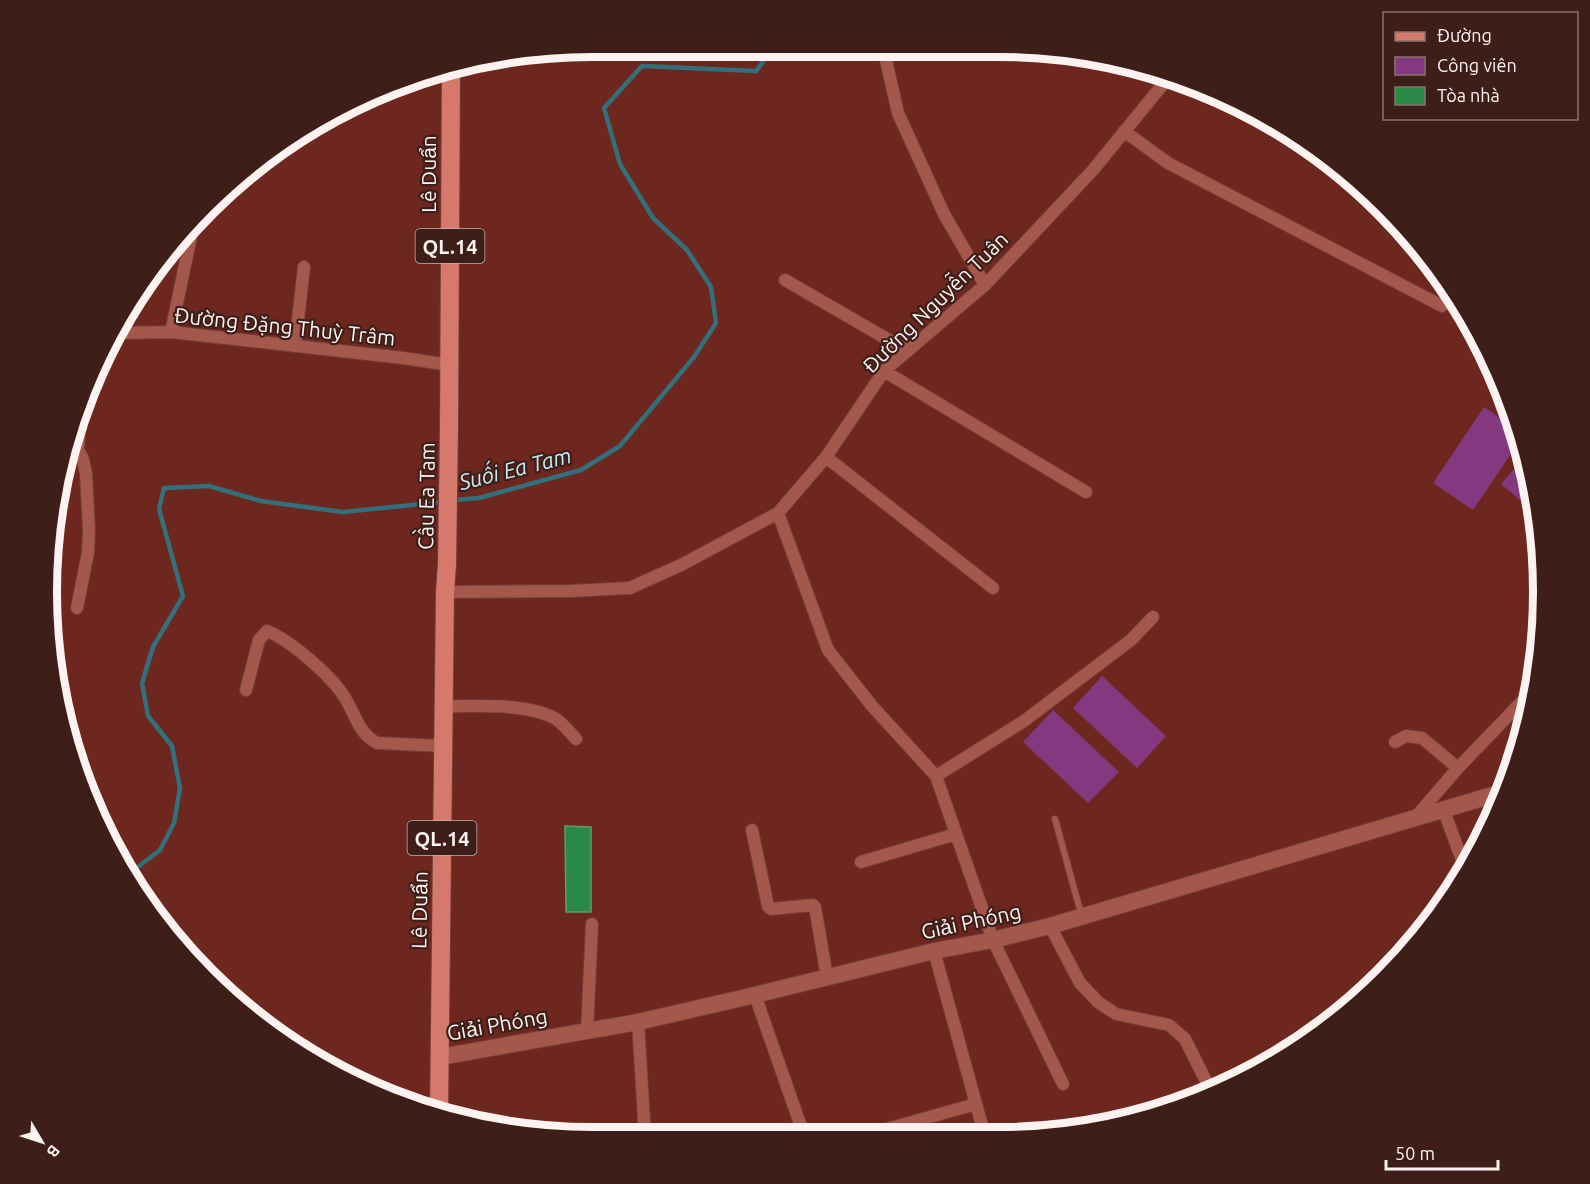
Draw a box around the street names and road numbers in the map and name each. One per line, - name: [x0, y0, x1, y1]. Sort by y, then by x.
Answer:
- street label: Lê Duẩn: [416, 135, 440, 213]
- street label: Đường Nguyễn Tuân: [857, 226, 1012, 377]
- road number: QL.14: [416, 229, 484, 263]
- street label: Đường Đặng Thuỳ Trâm: [173, 302, 397, 350]
- street label: Cầu Ea Tam: [411, 442, 439, 550]
- road number: QL.14: [408, 821, 476, 855]
- street label: Lê Duẩn: [406, 871, 432, 949]
- street label: Giải Phóng: [919, 899, 1023, 943]
- street label: Giải Phóng: [445, 1003, 549, 1045]

